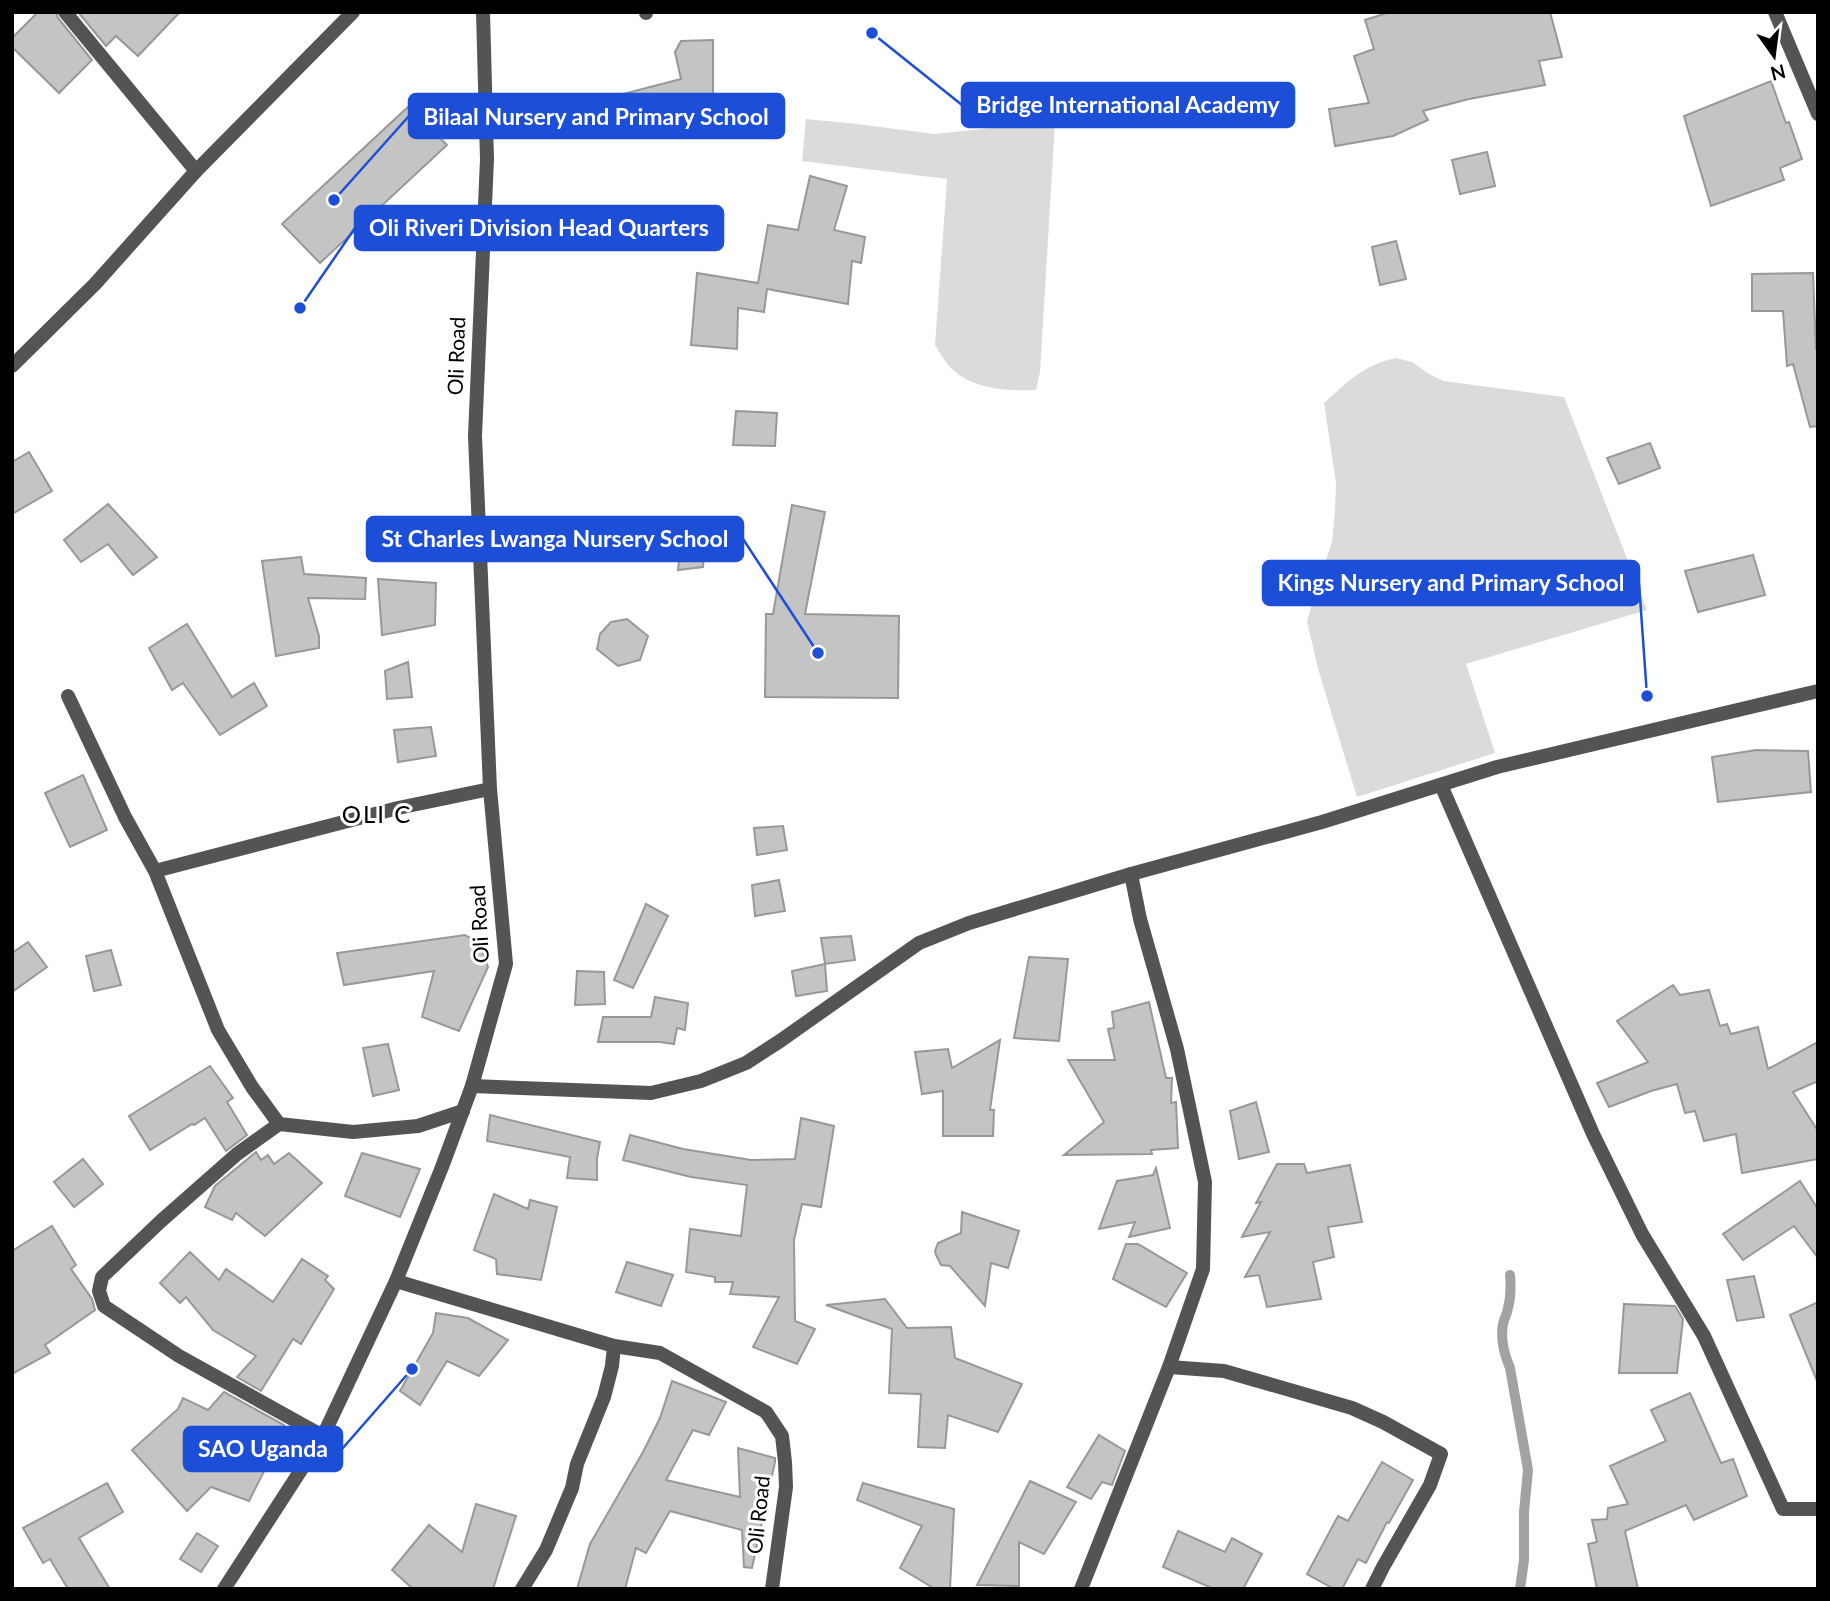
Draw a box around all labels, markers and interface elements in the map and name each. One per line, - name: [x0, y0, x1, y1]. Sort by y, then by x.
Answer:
- north arrow: [1739, 21, 1809, 91]
- text: N: [1768, 60, 1788, 86]
- callout: Bridge International Academy: [962, 83, 1294, 127]
- text: Bridge International Academy: [976, 90, 1281, 118]
- callout: Bilaal Nursery and Primary School: [409, 94, 784, 138]
- text: Bilaal Nursery and Primary School: [423, 102, 769, 130]
- callout: Oli Riveri Division Head Quarters: [355, 206, 723, 250]
- text: Oli Riveri Division Head Quarters: [369, 213, 709, 241]
- street label: Oli Road: [442, 316, 469, 396]
- callout: St Charles Lwanga Nursery School: [367, 517, 743, 561]
- text: St Charles Lwanga Nursery School: [381, 524, 729, 552]
- callout: Kings Nursery and Primary School: [1263, 561, 1639, 605]
- text: Kings Nursery and Primary School: [1278, 568, 1624, 596]
- district label: OLI C: [342, 799, 412, 828]
- street label: Oli Road: [464, 884, 493, 964]
- callout: SAO Uganda: [184, 1427, 342, 1471]
- text: SAO Uganda: [198, 1434, 328, 1462]
- street label: Oli Road: [741, 1474, 774, 1555]

